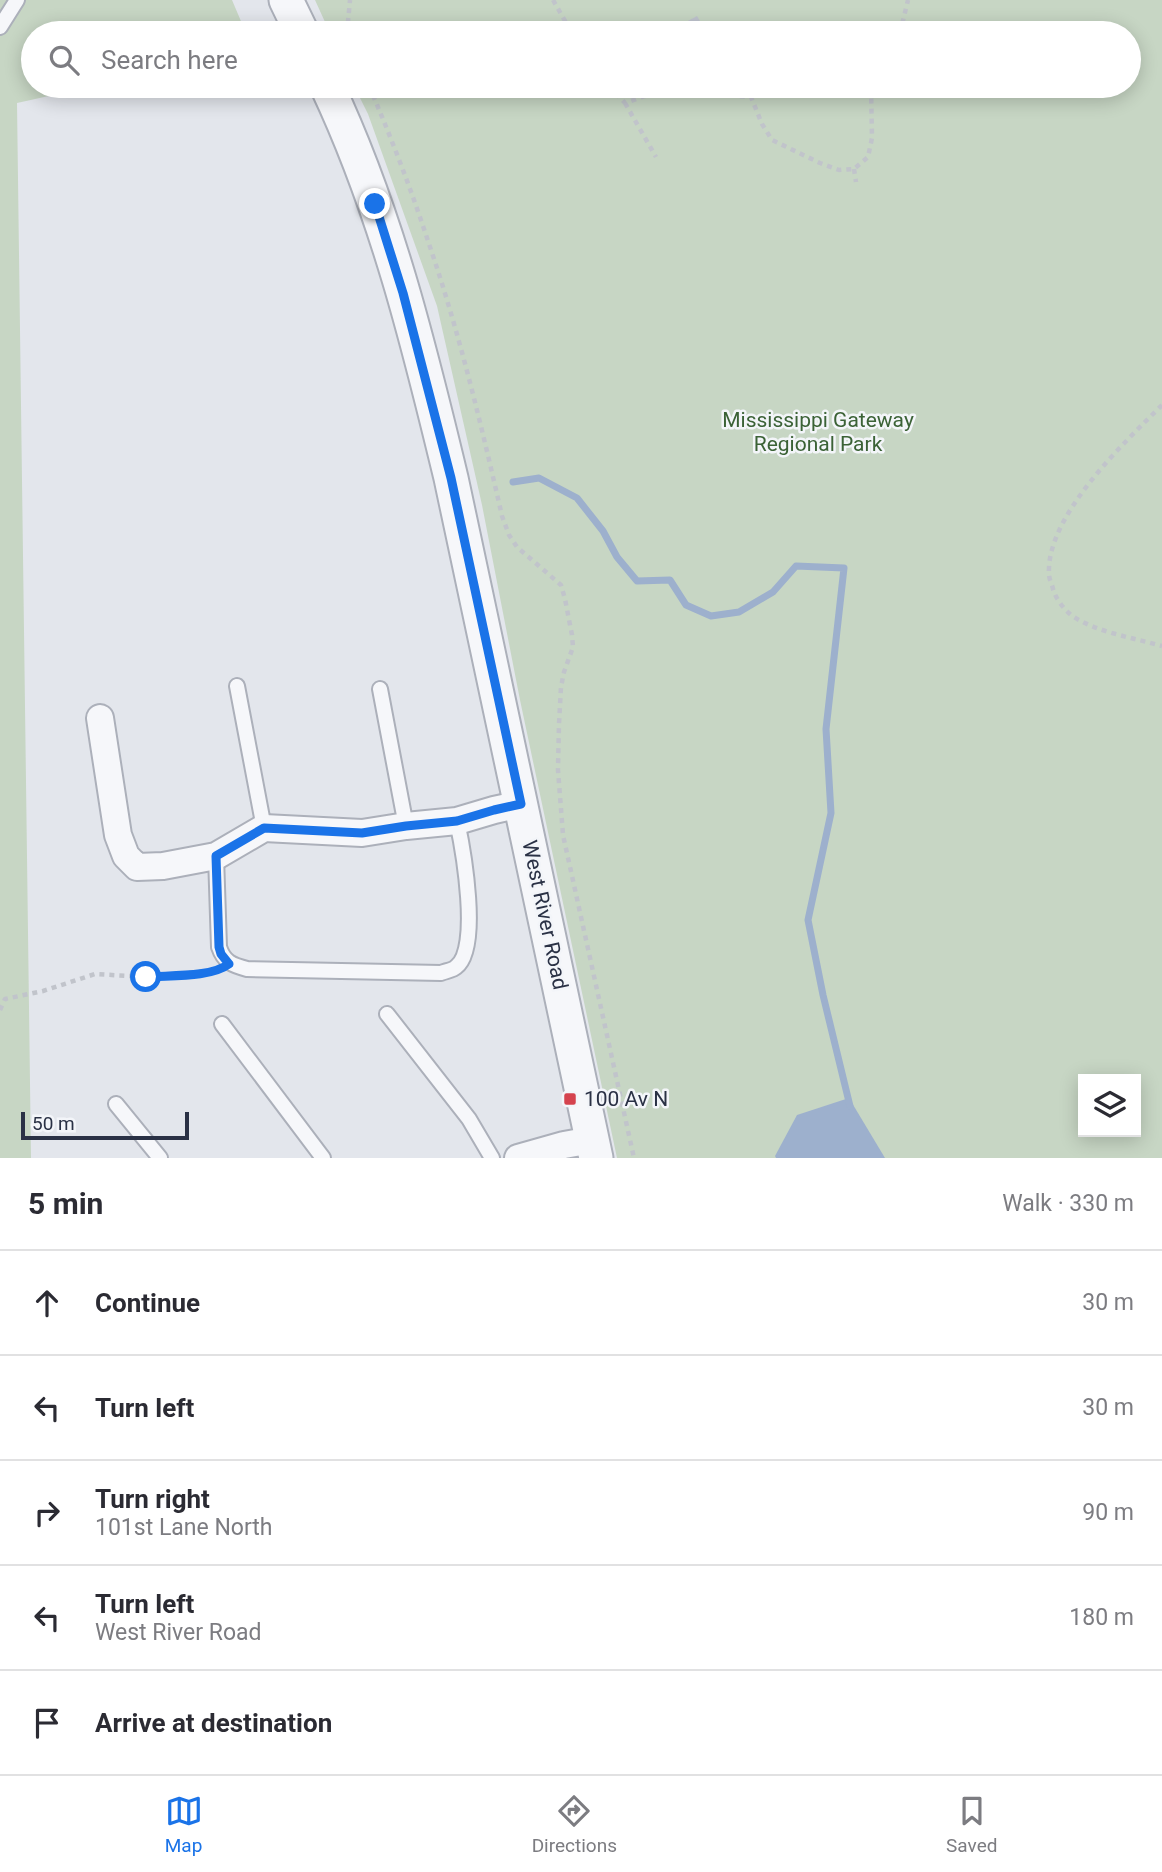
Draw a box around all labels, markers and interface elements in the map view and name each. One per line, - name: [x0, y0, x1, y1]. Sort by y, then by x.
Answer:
- search box: [21, 21, 1141, 98]
- icon: search: [45, 41, 83, 79]
- text: Search here: [101, 45, 238, 75]
- route end: [359, 188, 390, 219]
- park label: Mississippi Gateway Regional Park: [722, 408, 914, 456]
- street label: West River Road: [517, 838, 573, 992]
- route start: [130, 961, 161, 992]
- map controls: [1078, 1074, 1141, 1137]
- button: layers: [1078, 1074, 1141, 1137]
- place label: 100 Av N: [584, 1087, 668, 1111]
- marker: 100 Av N: [562, 1091, 578, 1107]
- scale bar: [21, 1109, 189, 1141]
- text: 50 m: [32, 1112, 75, 1135]
- text: 5 min: [28, 1186, 103, 1221]
- text: Walk · 330 m: [1002, 1190, 1134, 1217]
- icon: ahead: [28, 1284, 66, 1322]
- text: Continue: [95, 1288, 200, 1318]
- text: 30 m: [1082, 1289, 1134, 1316]
- icon: left: [28, 1389, 66, 1427]
- text: Turn left: [95, 1393, 194, 1423]
- text: 30 m: [1082, 1394, 1134, 1421]
- text: Turn right: [95, 1484, 210, 1514]
- icon: right: [28, 1494, 66, 1532]
- text: 90 m: [1082, 1499, 1134, 1526]
- text: 101st Lane North: [95, 1514, 272, 1541]
- text: Turn left: [95, 1589, 194, 1619]
- icon: left: [28, 1599, 66, 1637]
- text: 180 m: [1069, 1604, 1134, 1631]
- text: West River Road: [95, 1619, 262, 1646]
- icon: arrive: [28, 1704, 66, 1742]
- text: Arrive at destination: [95, 1708, 332, 1738]
- tab: Map: [165, 1792, 203, 1857]
- tab: Directions: [532, 1792, 617, 1857]
- tab: Saved: [946, 1792, 997, 1857]

